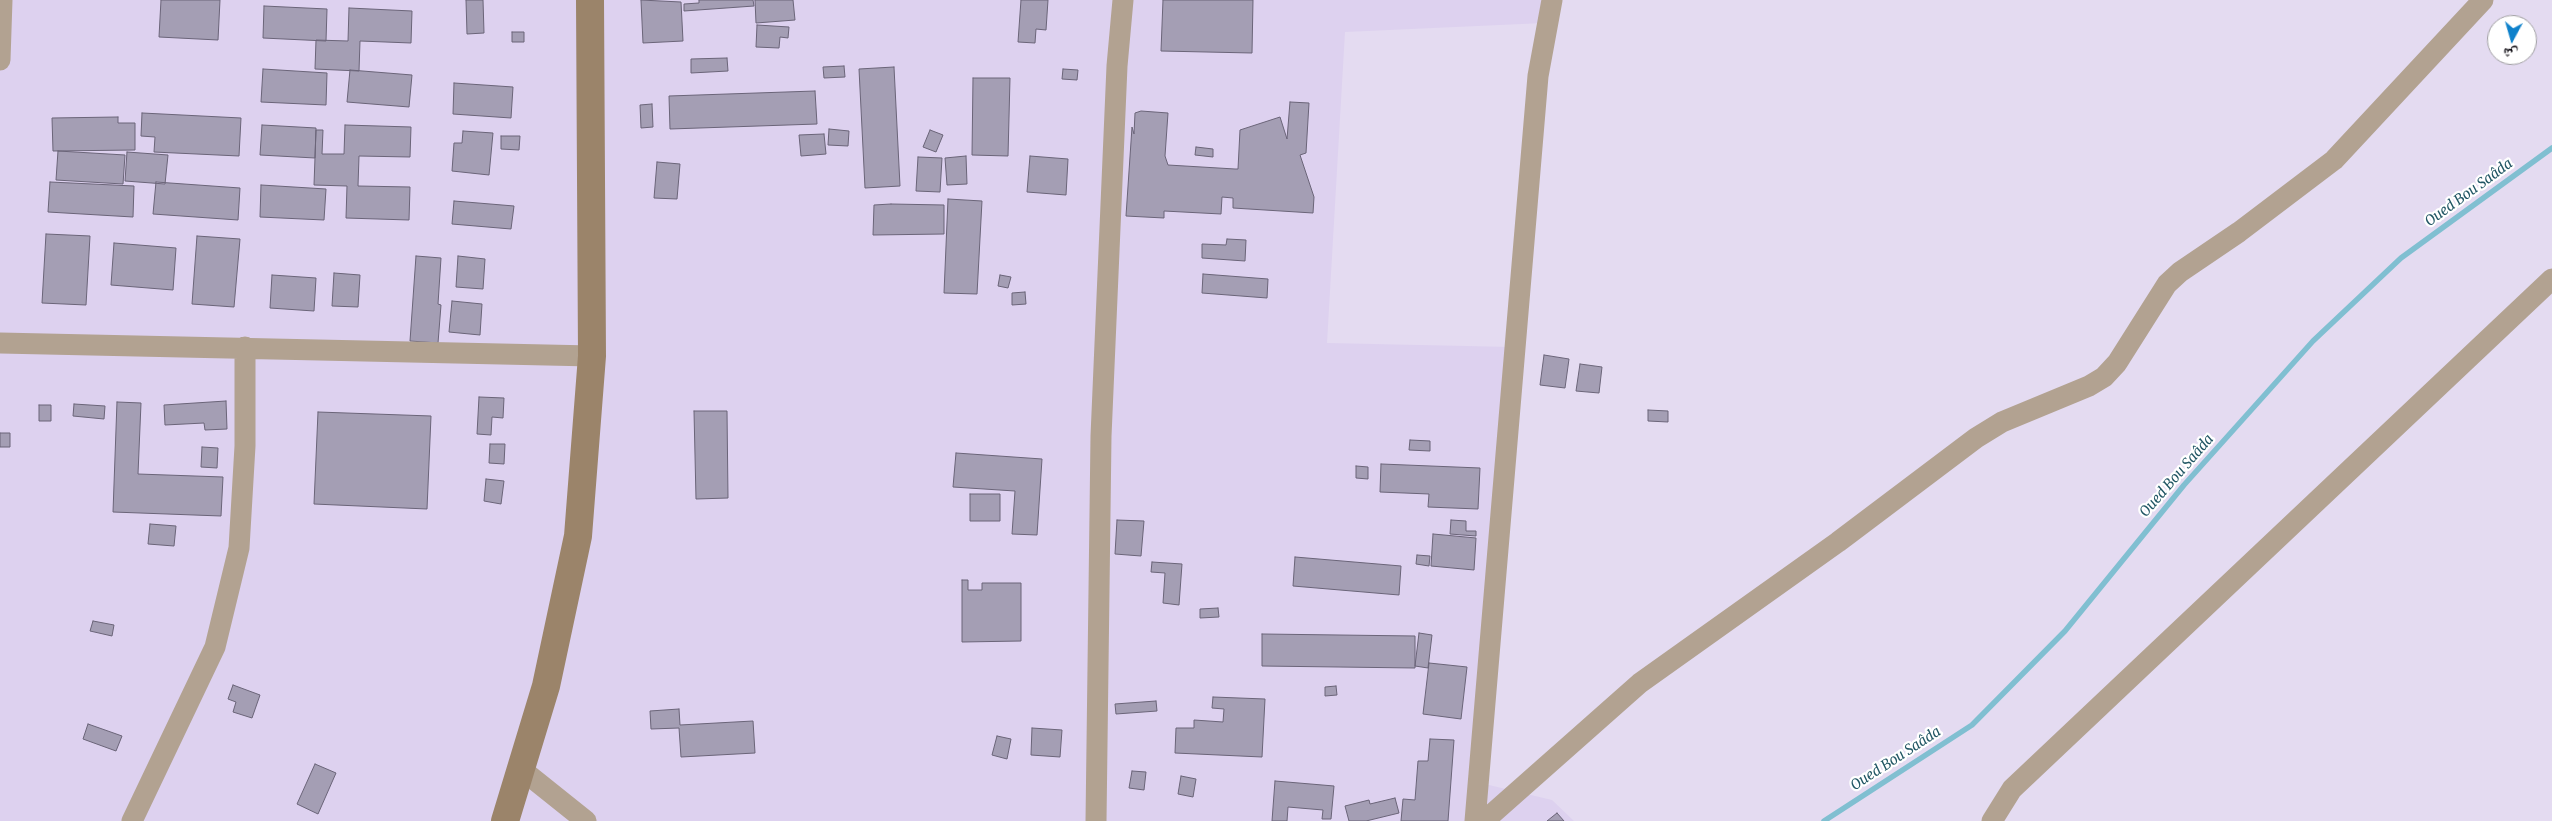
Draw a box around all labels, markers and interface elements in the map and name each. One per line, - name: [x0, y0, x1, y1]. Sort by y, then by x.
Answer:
- north arrow: [2487, 15, 2537, 65]
- text: ش: [2502, 44, 2519, 64]
- water label: Oued Bou Saâda: [2422, 156, 2516, 230]
- water label: Oued Bou Saâda: [2137, 431, 2217, 521]
- water label: Oued Bou Saâda: [1848, 724, 1944, 794]

